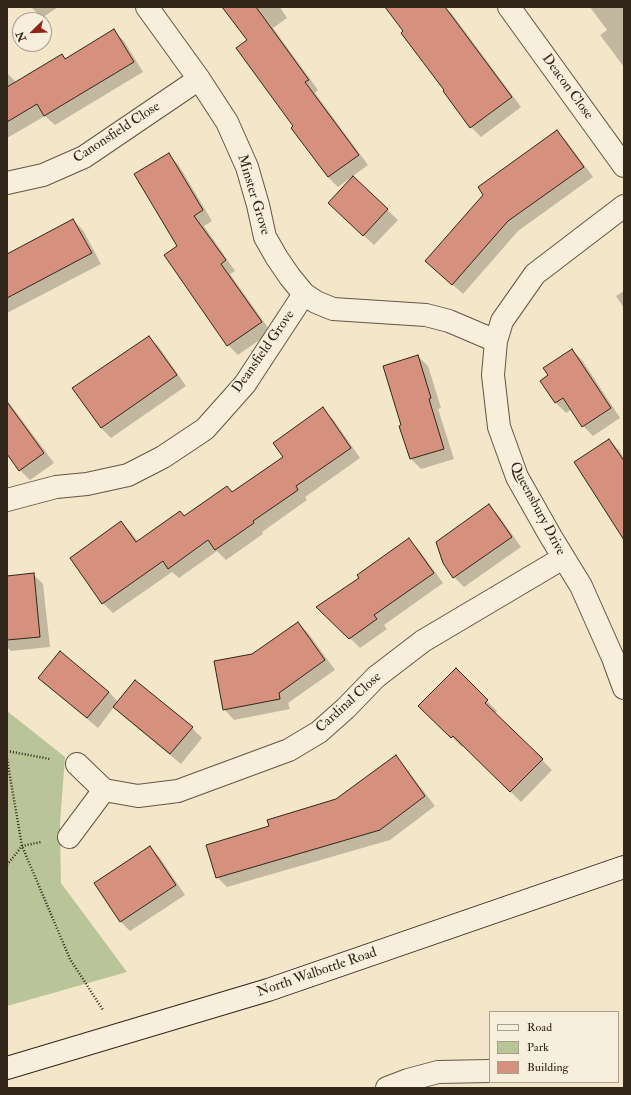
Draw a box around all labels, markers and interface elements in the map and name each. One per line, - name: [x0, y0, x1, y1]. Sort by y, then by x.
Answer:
- north arrow: [12, 12, 52, 52]
- text: N: [14, 29, 29, 44]
- street label: Deacon Close: [538, 51, 596, 123]
- street label: Canonsfield Close: [71, 99, 163, 167]
- street label: Minster Grove: [233, 153, 273, 237]
- street label: Deansfield Grove: [229, 307, 299, 397]
- street label: Queensbury Drive: [505, 459, 569, 559]
- street label: Cardinal Close: [313, 669, 385, 737]
- street label: North Walbottle Road: [255, 945, 379, 1001]
- legend: [489, 1011, 619, 1083]
- text: Road: [527, 1020, 552, 1035]
- text: Park: [527, 1040, 549, 1055]
- text: Building: [527, 1060, 568, 1075]

